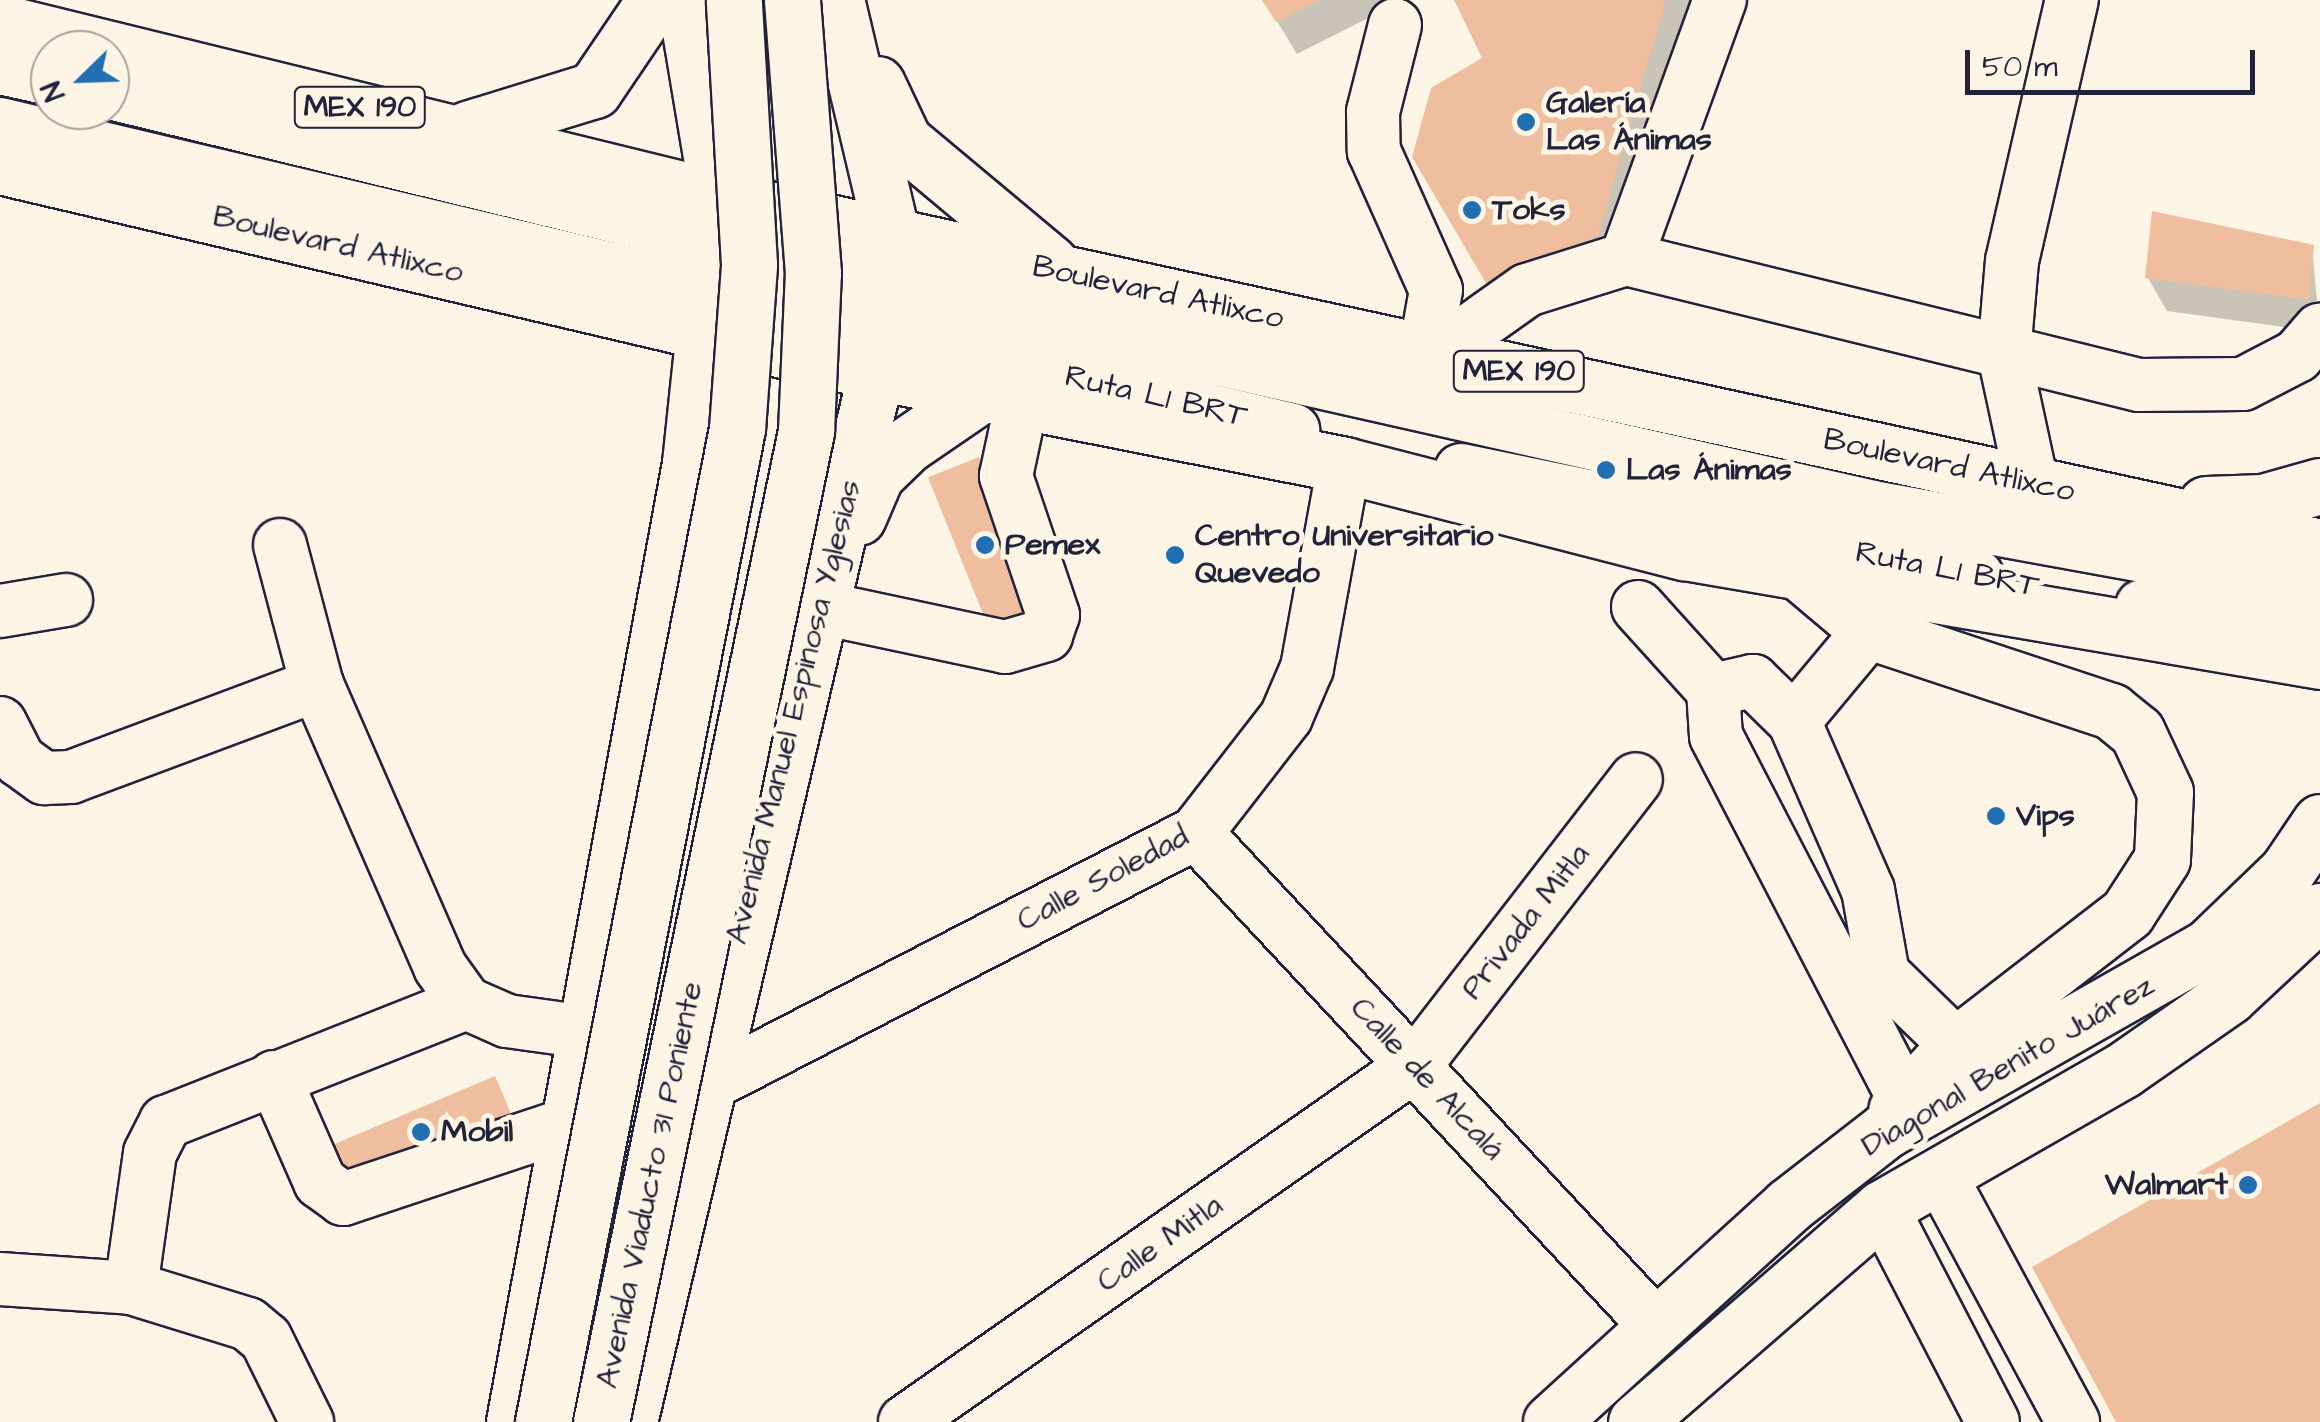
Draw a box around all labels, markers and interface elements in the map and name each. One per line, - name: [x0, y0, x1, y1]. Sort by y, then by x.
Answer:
- north arrow: [30, 30, 130, 130]
- scale bar: [1970, 30, 2260, 92]
- text: 50 m: [1982, 46, 2058, 88]
- text: N: [32, 75, 75, 107]
- road number: MEX 190: [292, 82, 428, 132]
- place label: Galería Las Ánimas: [1546, 85, 1712, 160]
- marker: Galería Las Ánimas: [1515, 111, 1537, 133]
- place label: Toks: [1492, 191, 1566, 229]
- street label: Boulevard Atlixco: [209, 198, 467, 292]
- marker: Toks: [1461, 199, 1483, 221]
- street label: Boulevard Atlixco: [1029, 248, 1287, 338]
- road number: MEX 190: [1452, 346, 1586, 396]
- street label: Ruta L1 BRT: [1061, 357, 1251, 437]
- street label: Boulevard Atlixco: [1820, 421, 2078, 511]
- place label: Las Ánimas: [1626, 451, 1792, 489]
- marker: Las Ánimas: [1595, 459, 1617, 481]
- street label: Avenida Manuel Espinosa Yglesias: [718, 476, 870, 948]
- place label: Centro Universitario Quevedo: [1195, 518, 1493, 593]
- place label: Pemex: [1005, 526, 1100, 564]
- street label: Ruta L1 BRT: [1852, 533, 2042, 607]
- marker: Pemex: [974, 534, 996, 556]
- marker: Centro Universitario Quevedo: [1164, 544, 1186, 566]
- place label: Vips: [2016, 797, 2075, 835]
- marker: Vips: [1985, 805, 2007, 827]
- street label: Calle Soledad: [1010, 818, 1196, 940]
- street label: Privada Mitla: [1453, 837, 1599, 1007]
- street label: Diagonal Benito Juárez: [1855, 967, 2161, 1165]
- street label: Avenida Viaducto 31 Poniente: [588, 978, 712, 1392]
- street label: Calle de Alcalá: [1342, 989, 1512, 1169]
- place label: Mobil: [441, 1113, 513, 1151]
- marker: Mobil: [410, 1121, 432, 1143]
- place label: Walmart: [2105, 1166, 2228, 1204]
- marker: Walmart: [2237, 1174, 2259, 1196]
- street label: Calle Mitla: [1090, 1187, 1230, 1301]

